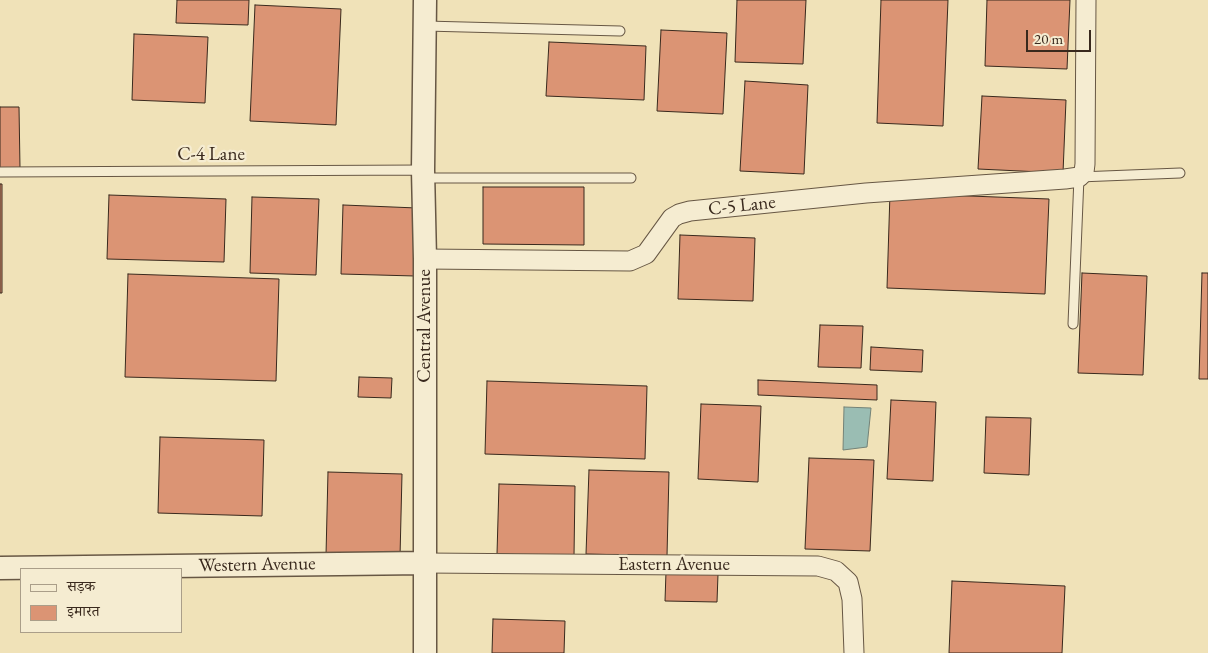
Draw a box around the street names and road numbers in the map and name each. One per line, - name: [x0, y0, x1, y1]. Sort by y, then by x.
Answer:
- street label: C-4 Lane: [177, 144, 245, 166]
- street label: C-5 Lane: [707, 191, 777, 221]
- street label: Central Avenue: [414, 269, 436, 383]
- street label: Western Avenue: [198, 553, 316, 577]
- street label: Eastern Avenue: [618, 554, 730, 576]

